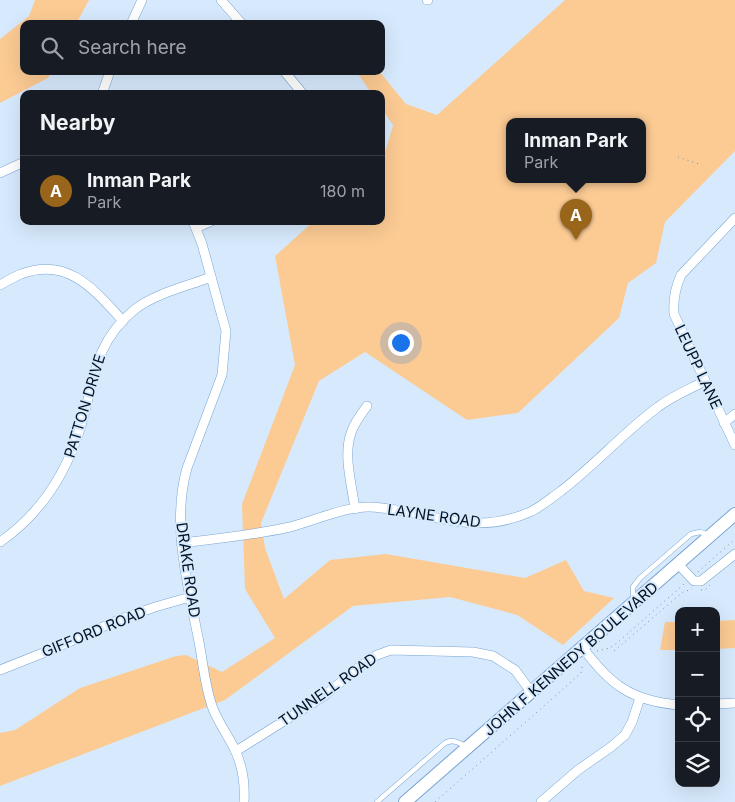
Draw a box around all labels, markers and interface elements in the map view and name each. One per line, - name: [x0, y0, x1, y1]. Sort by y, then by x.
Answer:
- search box: [20, 20, 385, 75]
- icon: search: [38, 34, 66, 62]
- text: Search here: [78, 36, 187, 59]
- text: Nearby: [40, 110, 115, 135]
- popup: [506, 118, 646, 183]
- text: Inman Park: [524, 129, 628, 152]
- text: Park: [524, 152, 558, 172]
- text: Inman Park: [87, 169, 191, 192]
- text: A: [50, 181, 62, 201]
- text: 180 m: [320, 181, 365, 201]
- text: Park: [87, 192, 121, 212]
- pin: A: [560, 199, 592, 240]
- street label: LEUPP LANE: [671, 321, 726, 412]
- your location: [388, 330, 414, 356]
- street label: PATTON DRIVE: [60, 352, 109, 460]
- street label: LAYNE ROAD: [386, 500, 482, 531]
- street label: DRAKE ROAD: [172, 521, 205, 619]
- street label: JOHN F KENNEDY BOULEVARD: [479, 578, 662, 740]
- street label: GIFFORD ROAD: [39, 602, 149, 661]
- map controls: [675, 607, 720, 787]
- button: +: [675, 607, 720, 652]
- street label: TUNNELL ROAD: [275, 649, 380, 730]
- button: −: [675, 652, 720, 697]
- button: locate: [675, 697, 720, 742]
- button: layers: [675, 742, 720, 787]

